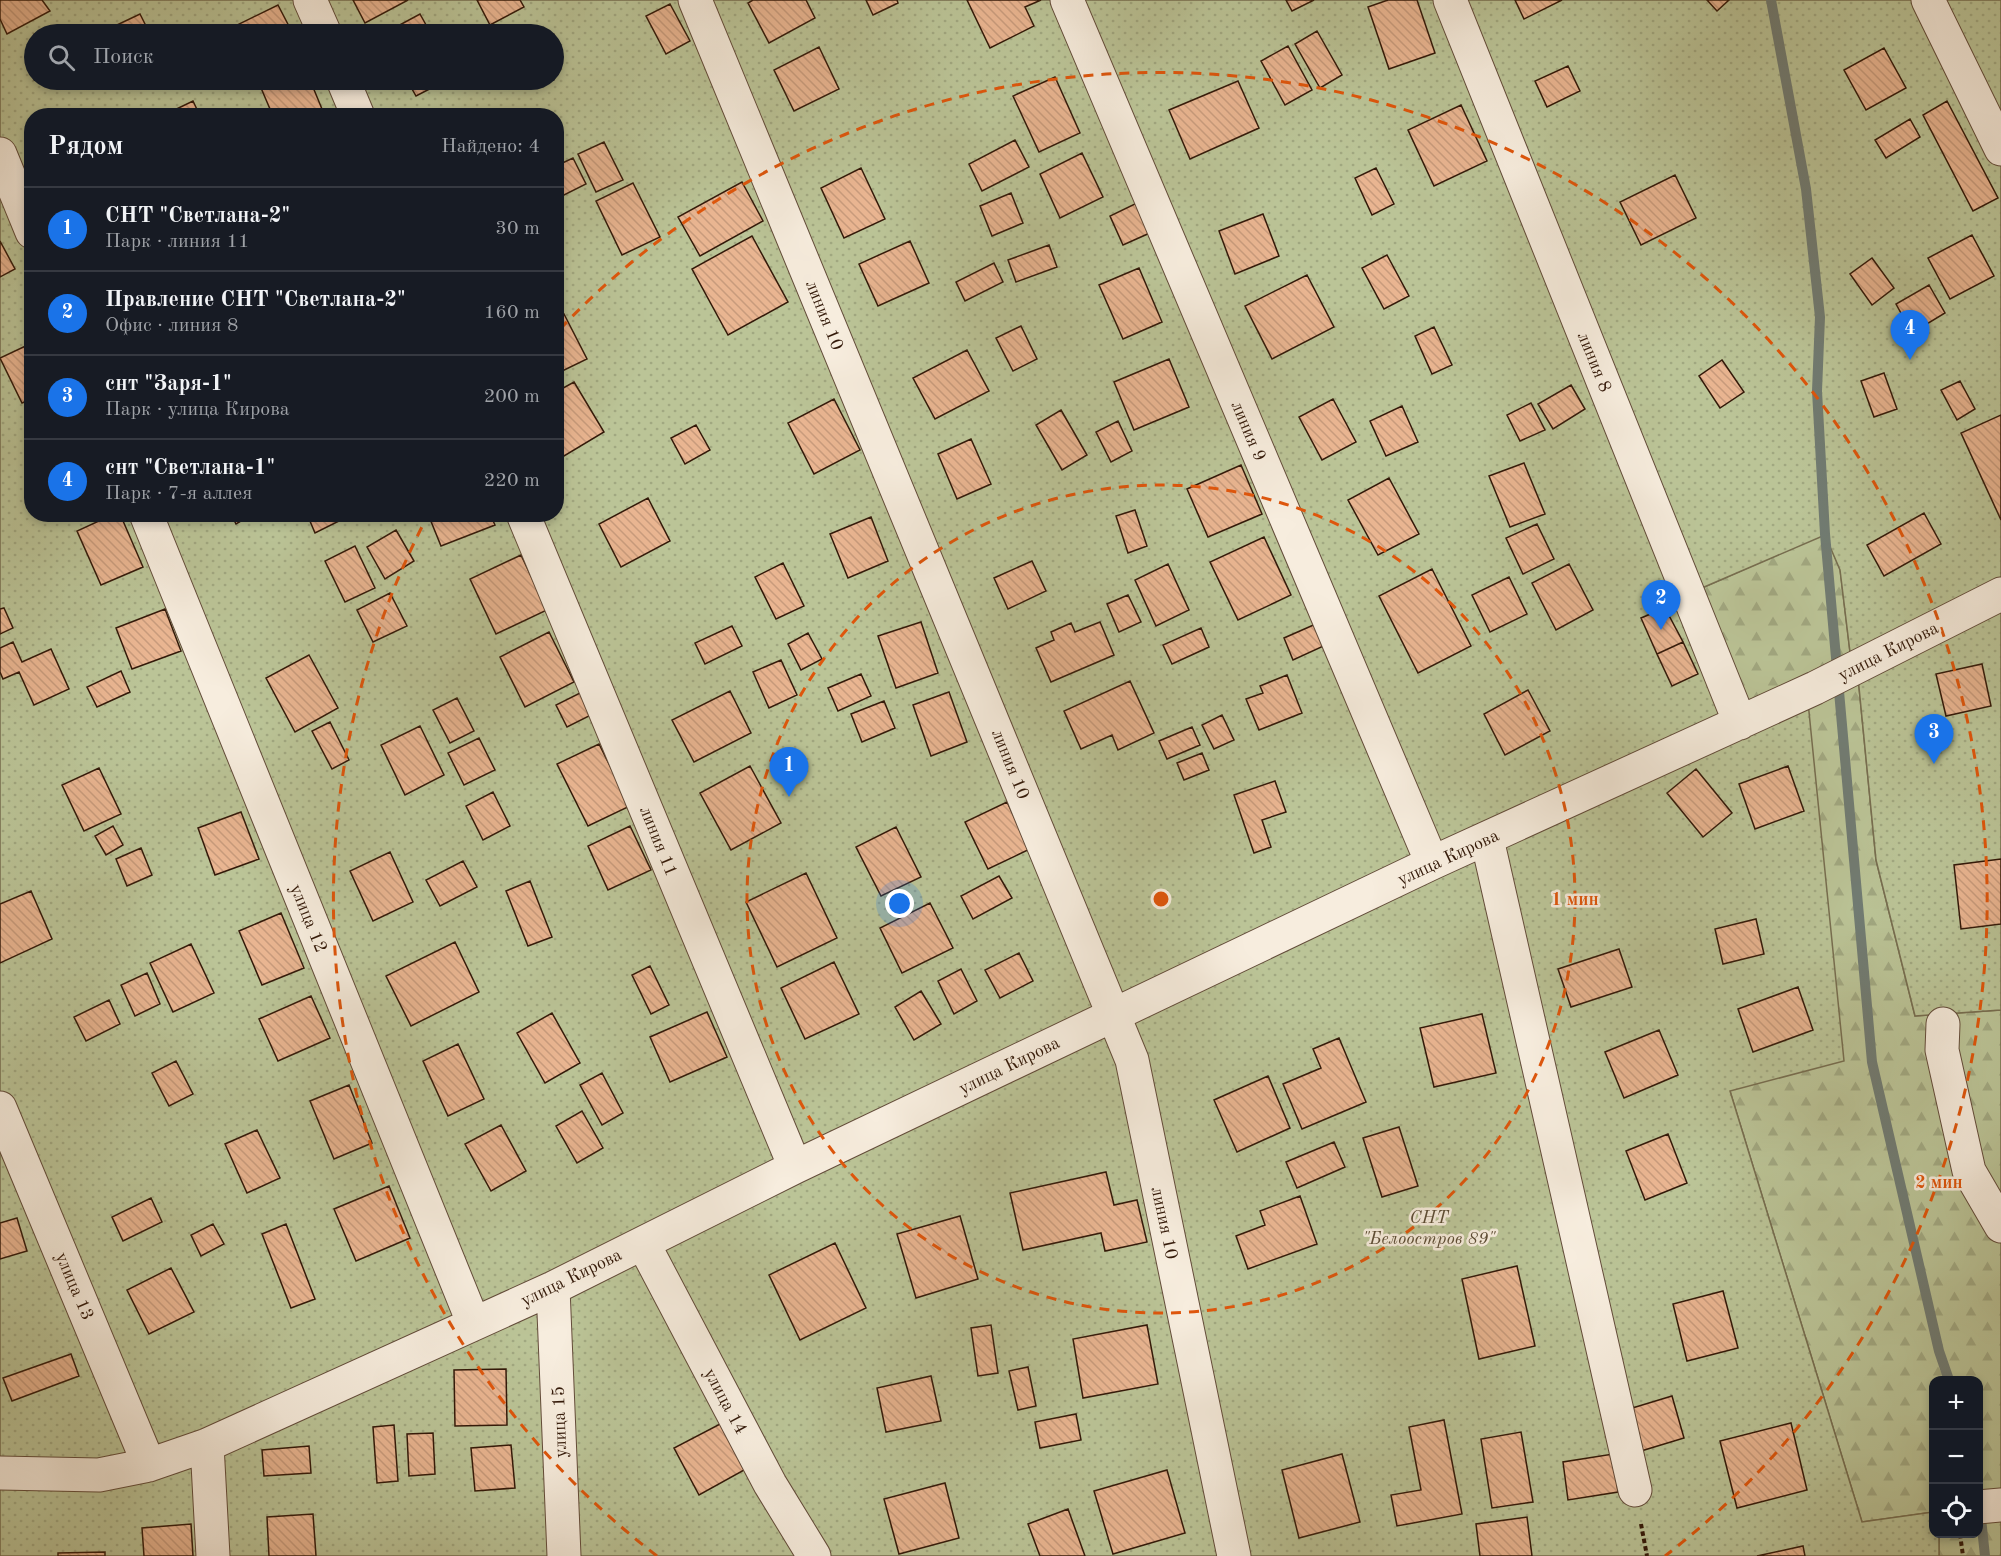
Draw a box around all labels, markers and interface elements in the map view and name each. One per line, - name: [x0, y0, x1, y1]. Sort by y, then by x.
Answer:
- search box: [24, 24, 564, 90]
- icon: search: [45, 41, 78, 74]
- text: Поиск: [93, 46, 154, 68]
- text: Рядом: [48, 134, 123, 160]
- text: Найдено: 4: [441, 137, 540, 157]
- text: СНТ "Светлана-2": [105, 205, 290, 227]
- text: 1: [62, 219, 73, 239]
- text: 30 m: [495, 219, 540, 239]
- text: Парк · линия 11: [105, 232, 250, 252]
- street label: линия 10: [802, 278, 846, 353]
- text: Правление СНТ "Светлана-2": [105, 289, 406, 311]
- text: 2: [62, 303, 73, 323]
- text: 160 m: [484, 303, 540, 323]
- pin: 4: [1890, 310, 1930, 360]
- text: Офис · линия 8: [105, 316, 239, 336]
- street label: линия 8: [1574, 330, 1614, 395]
- text: снт "Заря-1": [105, 373, 232, 395]
- text: 3: [62, 387, 73, 407]
- text: 200 m: [484, 387, 540, 407]
- street label: линия 9: [1227, 399, 1269, 464]
- text: Парк · улица Кирова: [105, 400, 290, 420]
- text: снт "Светлана-1": [105, 457, 275, 479]
- text: 4: [62, 471, 73, 491]
- text: 220 m: [484, 471, 540, 491]
- text: Парк · 7-я аллея: [105, 484, 252, 504]
- pin: 2: [1642, 580, 1680, 630]
- street label: улица Кирова: [1836, 619, 1941, 685]
- pin: 3: [1914, 714, 1954, 764]
- street label: линия 10: [988, 727, 1032, 802]
- pin: 1: [770, 748, 808, 797]
- street label: линия 11: [636, 804, 680, 879]
- street label: улица Кирова: [1395, 827, 1502, 889]
- street label: улица 12: [286, 882, 330, 955]
- your location: [885, 889, 914, 918]
- centre of rings: [1151, 889, 1171, 909]
- text: 1 мин: [1551, 891, 1599, 909]
- street label: улица Кирова: [956, 1034, 1063, 1098]
- text: 2 мин: [1915, 1174, 1963, 1192]
- street label: линия 10: [1148, 1185, 1180, 1261]
- park label: СНТ "Белоостров 89": [1363, 1209, 1496, 1248]
- street label: улица Кирова: [518, 1246, 625, 1310]
- street label: улица 13: [52, 1250, 96, 1323]
- street label: улица 14: [700, 1365, 750, 1437]
- map controls: [1929, 1376, 1983, 1538]
- button: +: [1929, 1376, 1983, 1430]
- street label: улица 15: [550, 1386, 570, 1458]
- button: −: [1929, 1430, 1983, 1484]
- button: locate: [1929, 1484, 1983, 1538]

